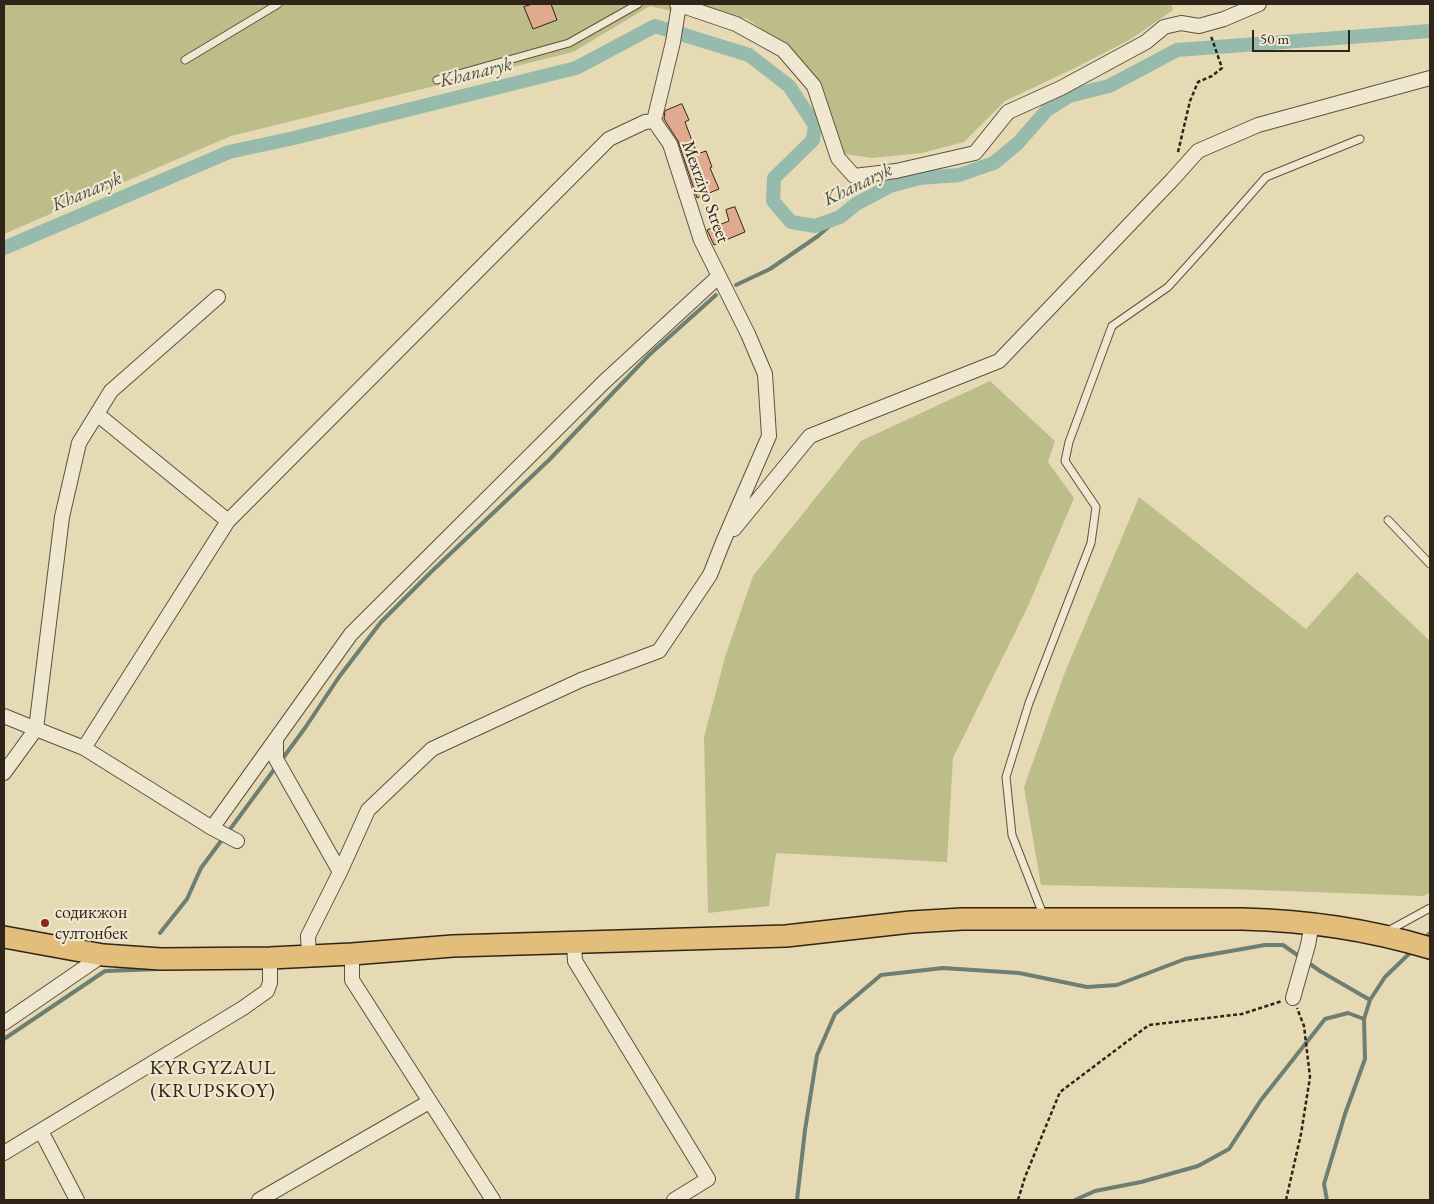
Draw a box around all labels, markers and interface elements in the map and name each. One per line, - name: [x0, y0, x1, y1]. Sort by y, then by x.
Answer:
- scale bar: [1254, 20, 1352, 52]
- text: 50 m: [1260, 29, 1289, 48]
- water label: Khanaryk: [437, 53, 515, 93]
- street label: Mexrziyo Street: [677, 138, 733, 246]
- water label: Khanaryk: [820, 159, 896, 211]
- water label: Khanaryk: [48, 167, 126, 217]
- place label: содикжон султонбек: [55, 902, 128, 944]
- marker: содикжон султонбек: [39, 917, 51, 929]
- district label: KYRGYZAUL (KRUPSKOY): [148, 1057, 278, 1104]

